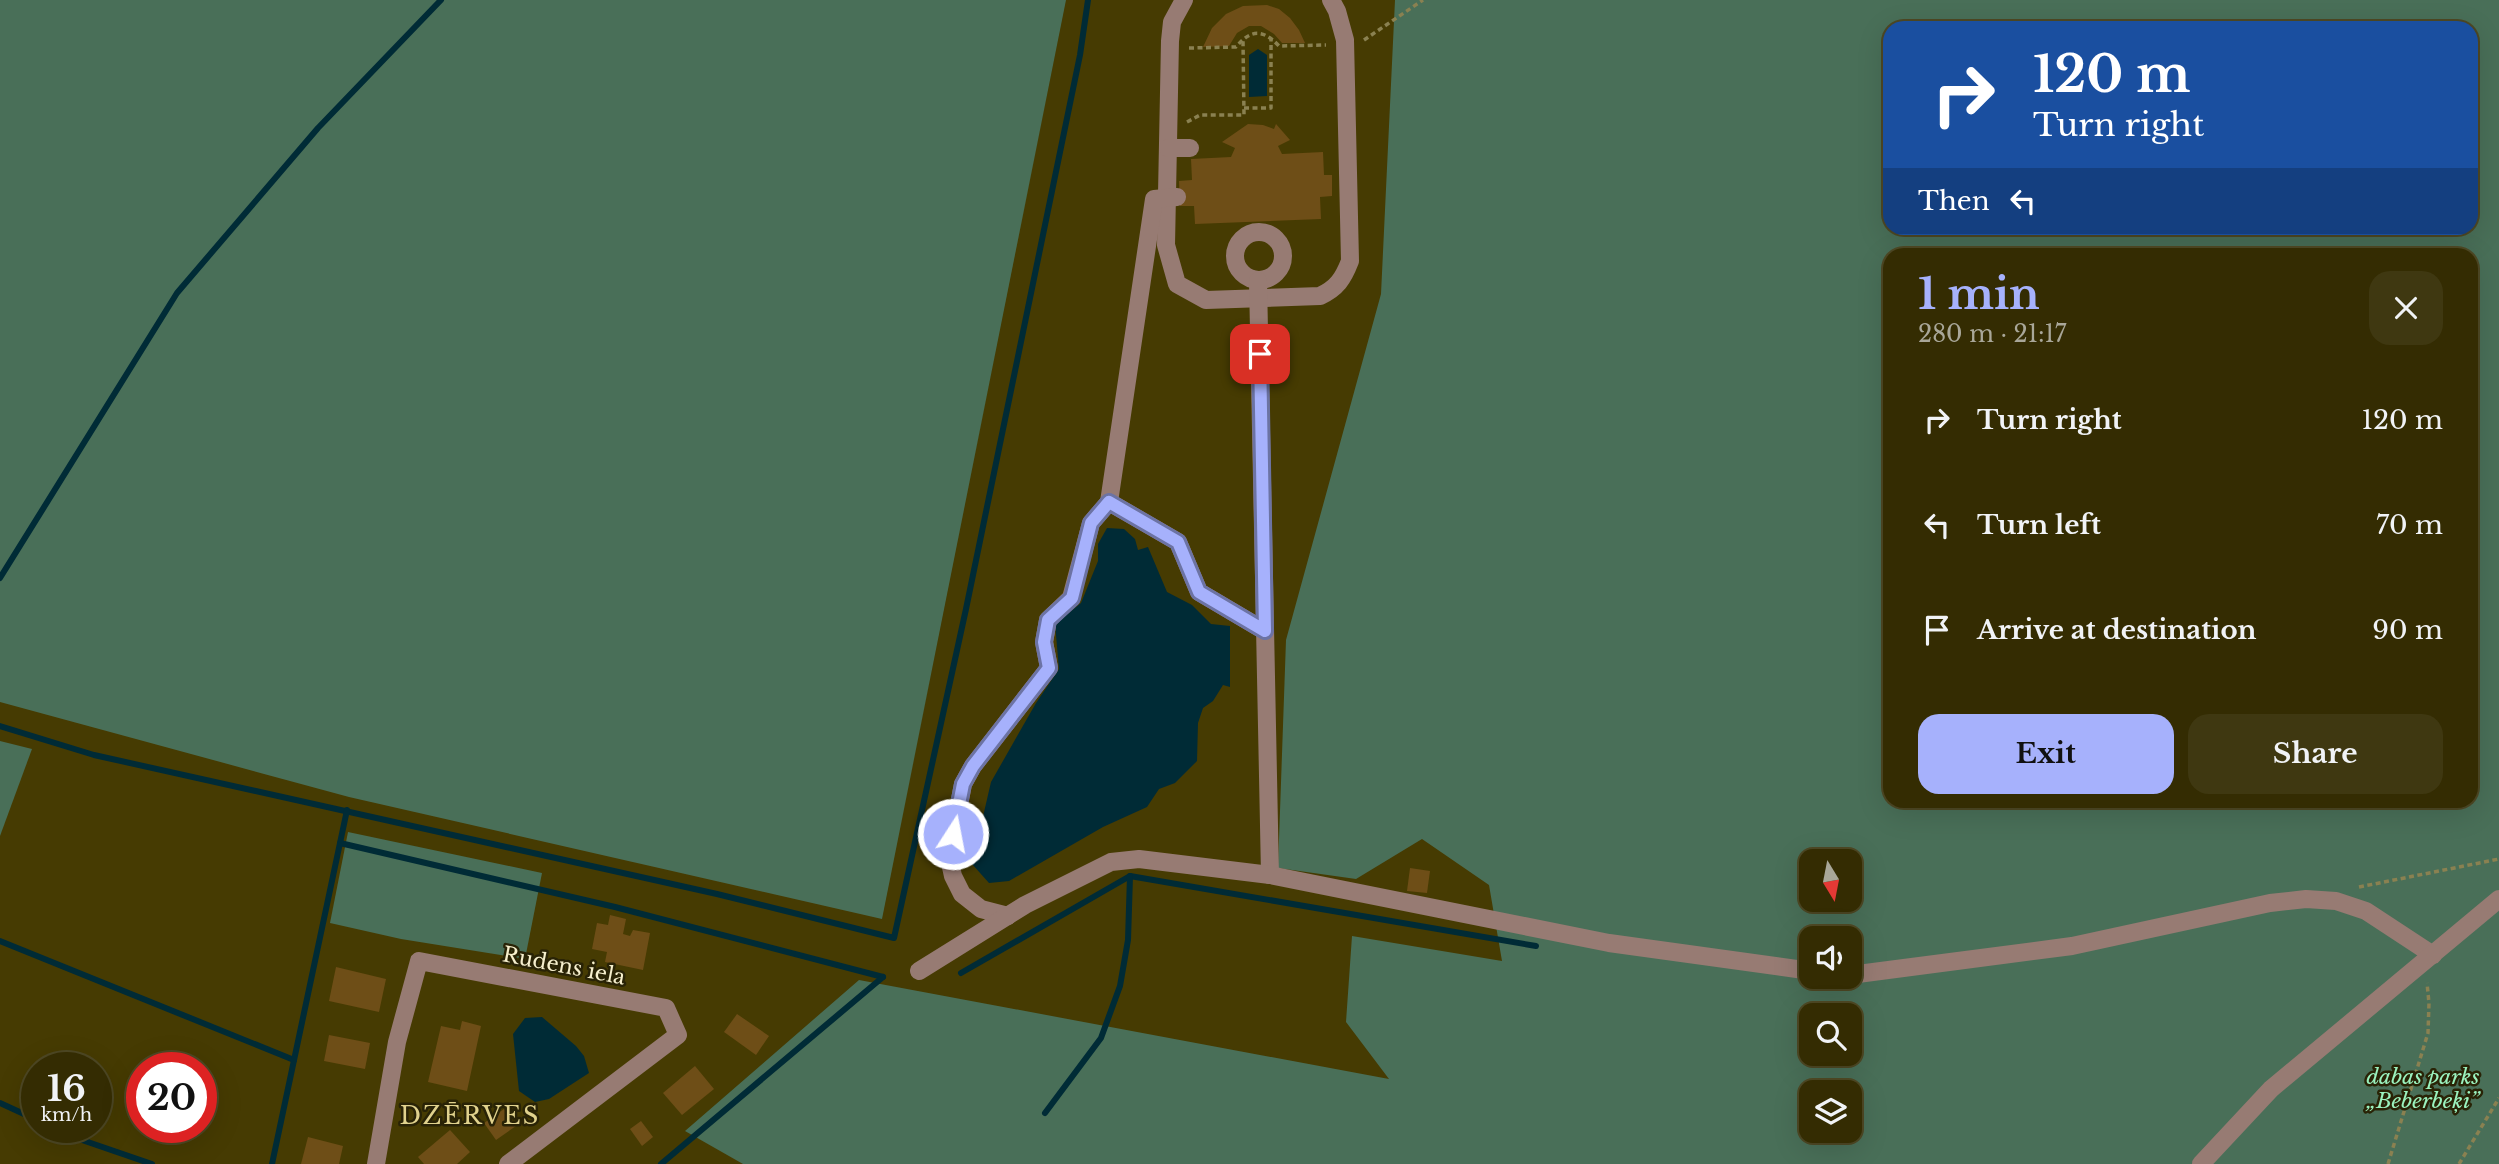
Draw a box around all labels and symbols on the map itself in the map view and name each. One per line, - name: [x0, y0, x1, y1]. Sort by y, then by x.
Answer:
- pin: [1230, 324, 1290, 384]
- position arrow: [916, 797, 990, 871]
- north arrow: [1799, 849, 1862, 912]
- street label: Rudens iela: [500, 941, 628, 991]
- speed limit sign: 20: [126, 1052, 217, 1143]
- park label: dabas parks „Beberbeķi”: [2365, 1064, 2481, 1114]
- district label: DZĒRVES: [400, 1101, 540, 1130]

